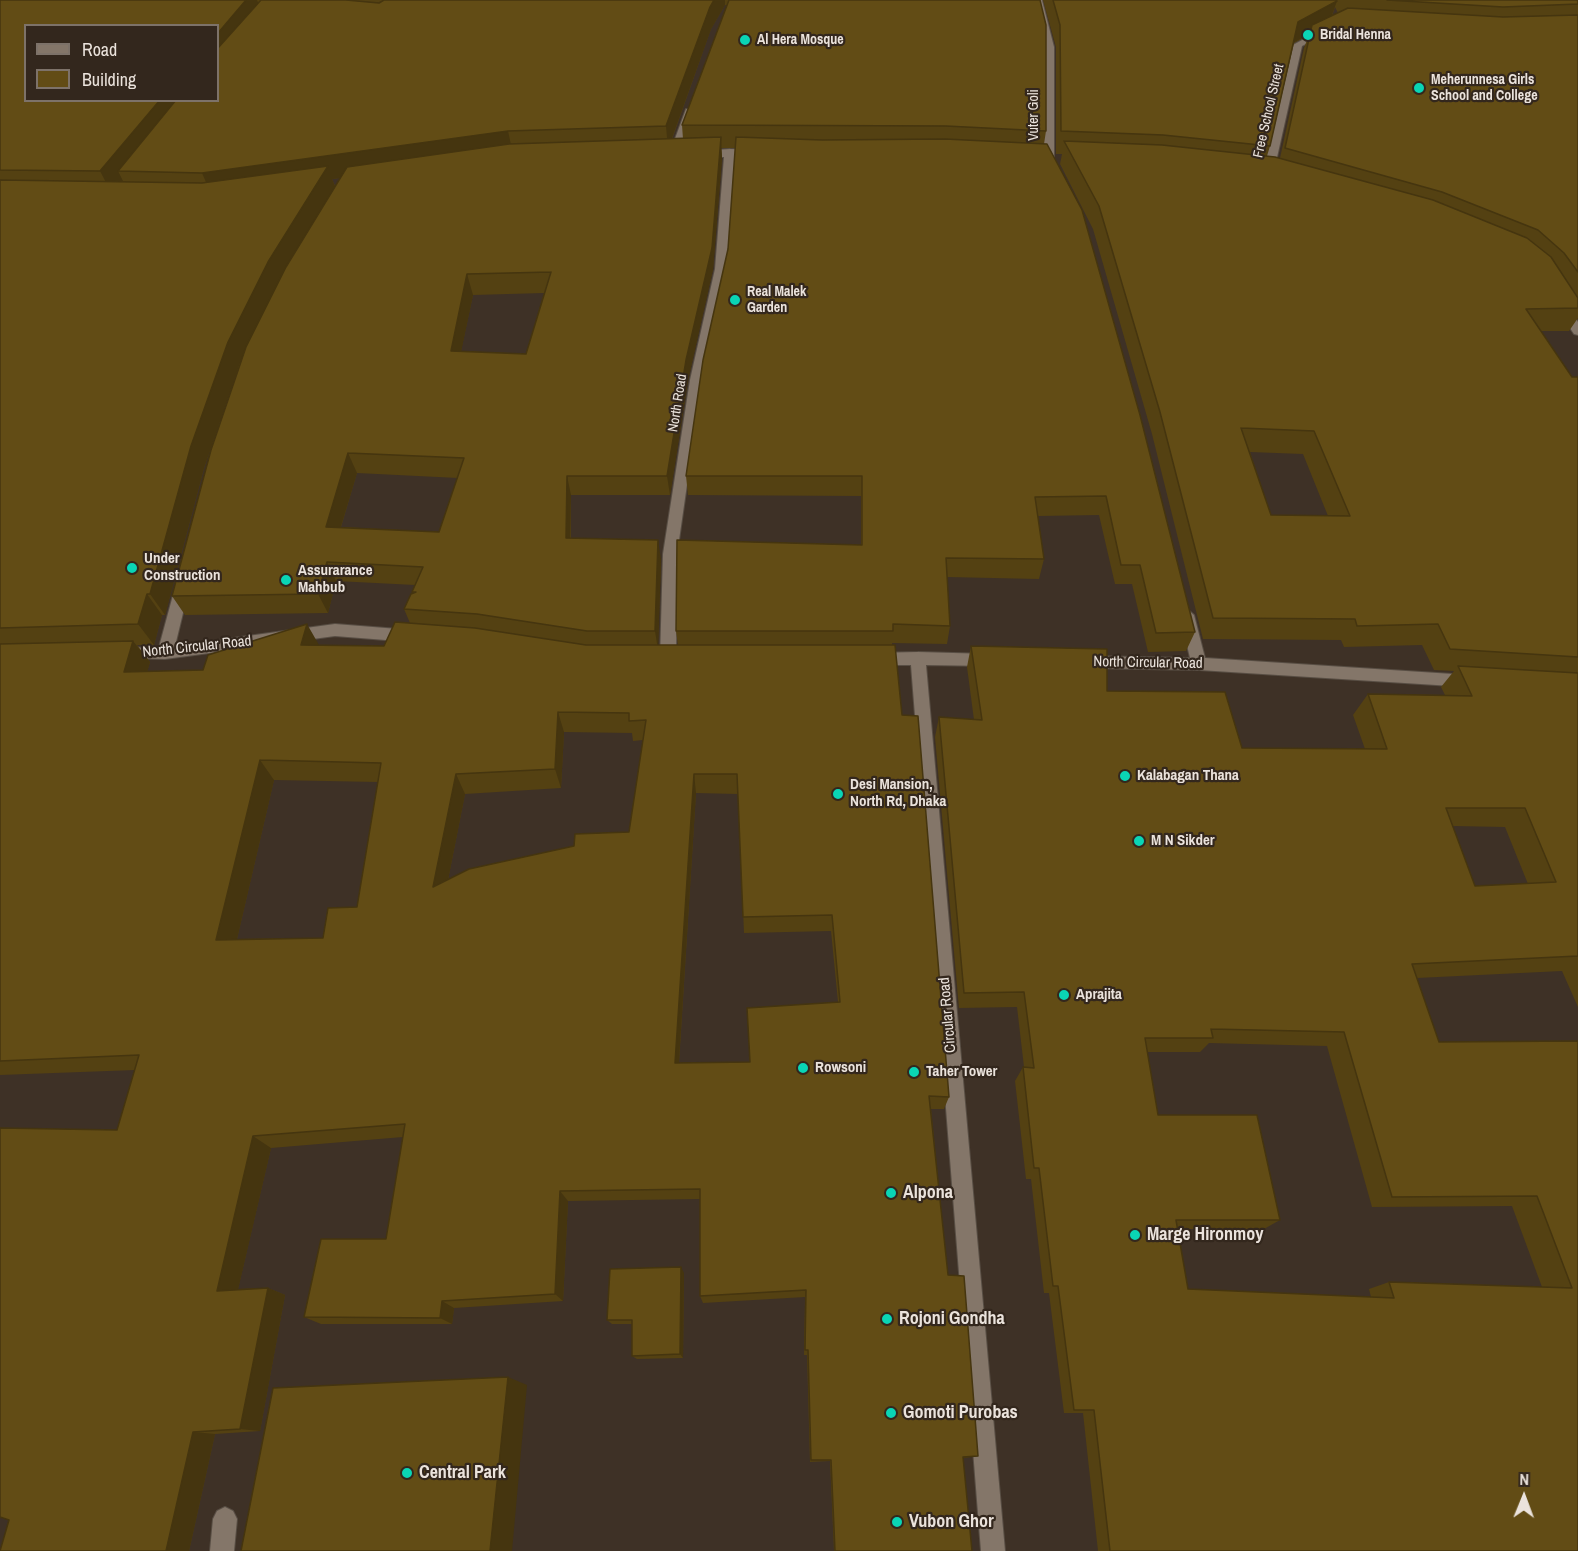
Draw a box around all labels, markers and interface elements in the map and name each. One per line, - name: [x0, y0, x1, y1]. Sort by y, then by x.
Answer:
- legend: [24, 24, 219, 102]
- place label: Bridal Henna: [1320, 27, 1391, 43]
- marker: Bridal Henna: [1301, 28, 1315, 42]
- place label: Al Hera Mosque: [757, 32, 844, 48]
- marker: Al Hera Mosque: [738, 33, 752, 47]
- text: Road: [82, 37, 117, 62]
- street label: Free School Street: [1250, 62, 1288, 160]
- text: Building: [82, 67, 136, 92]
- place label: Meherunnesa Girls School and College: [1431, 72, 1538, 104]
- marker: Meherunnesa Girls School and College: [1412, 81, 1426, 95]
- street label: Vuter Goli: [1026, 89, 1042, 141]
- place label: Real Malek Garden: [747, 284, 806, 316]
- marker: Real Malek Garden: [728, 293, 742, 307]
- street label: North Road: [665, 373, 691, 433]
- place label: Under Construction: [144, 550, 221, 585]
- marker: Under Construction: [125, 561, 139, 575]
- place label: Assurarance Mahbub: [298, 562, 373, 597]
- marker: Assurarance Mahbub: [279, 573, 293, 587]
- street label: North Circular Road: [142, 632, 252, 662]
- street label: North Circular Road: [1093, 653, 1203, 673]
- place label: Kalabagan Thana: [1137, 767, 1239, 785]
- marker: Kalabagan Thana: [1118, 769, 1132, 783]
- place label: Desi Mansion, North Rd, Dhaka: [850, 776, 946, 811]
- marker: Desi Mansion, North Rd, Dhaka: [831, 787, 845, 801]
- place label: M N Sikder: [1151, 832, 1215, 850]
- marker: M N Sikder: [1132, 834, 1146, 848]
- street label: Circular Road: [936, 976, 960, 1054]
- place label: Aprajita: [1076, 986, 1122, 1004]
- marker: Aprajita: [1057, 988, 1071, 1002]
- place label: Rowsoni: [815, 1059, 866, 1077]
- marker: Rowsoni: [796, 1061, 810, 1075]
- place label: Taher Tower: [926, 1063, 997, 1081]
- marker: Taher Tower: [907, 1065, 921, 1079]
- place label: Alpona: [903, 1182, 953, 1204]
- marker: Alpona: [884, 1186, 898, 1200]
- place label: Marge Hironmoy: [1147, 1224, 1263, 1246]
- marker: Marge Hironmoy: [1128, 1228, 1142, 1242]
- place label: Rojoni Gondha: [899, 1308, 1005, 1330]
- marker: Rojoni Gondha: [880, 1312, 894, 1326]
- place label: Gomoti Purobas: [903, 1402, 1018, 1424]
- marker: Gomoti Purobas: [884, 1406, 898, 1420]
- place label: Central Park: [419, 1462, 506, 1484]
- marker: Central Park: [400, 1466, 414, 1480]
- north arrow: [1494, 1467, 1554, 1527]
- text: N: [1519, 1468, 1529, 1490]
- place label: Vubon Ghor: [909, 1511, 994, 1533]
- marker: Vubon Ghor: [890, 1515, 904, 1529]

